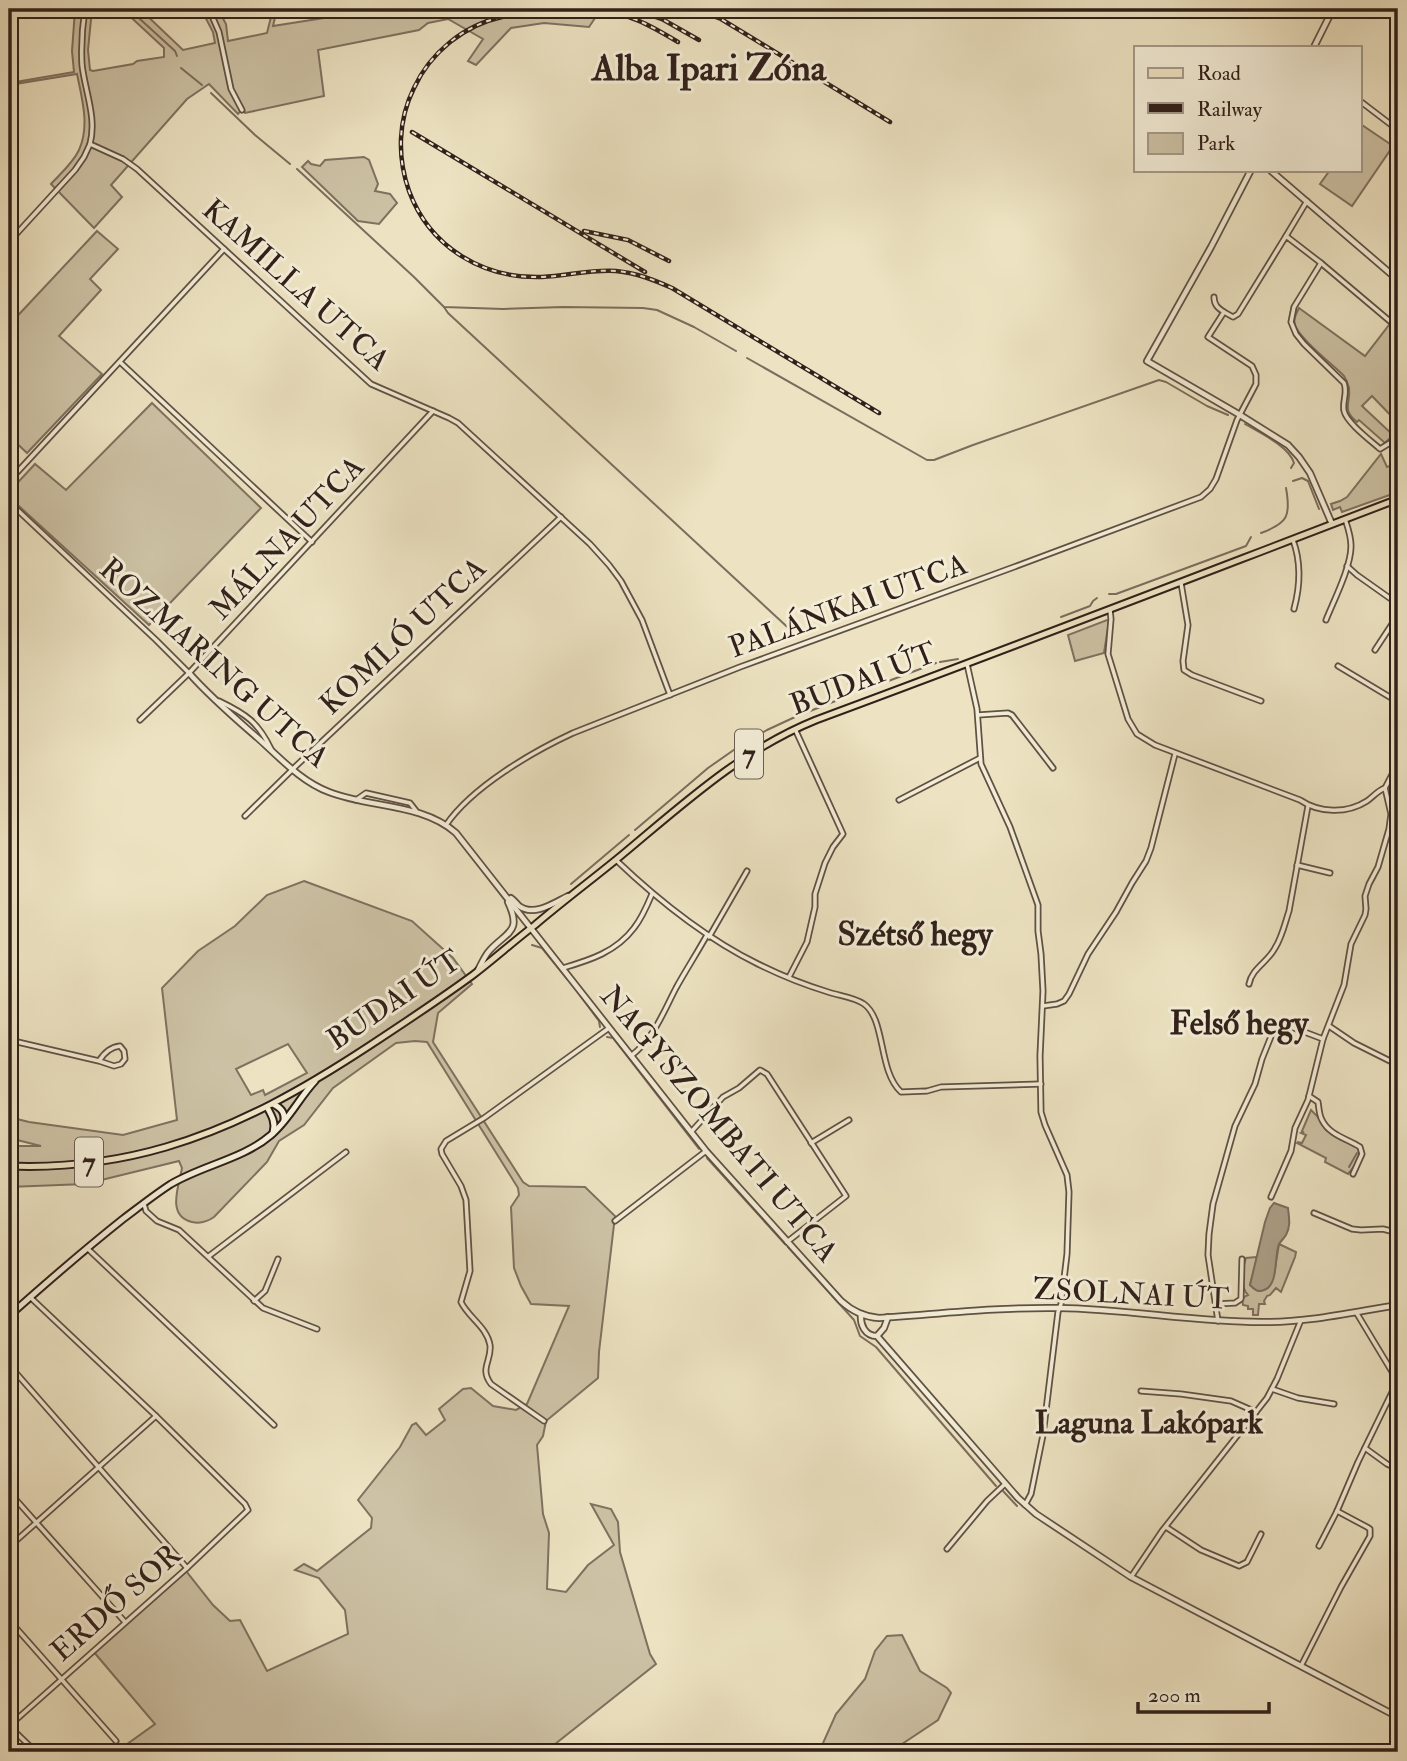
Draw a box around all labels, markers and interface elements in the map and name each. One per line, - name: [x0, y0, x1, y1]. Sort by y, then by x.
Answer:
- district label: Alba Ipari Zóna: [590, 45, 828, 92]
- legend: [1134, 46, 1362, 172]
- text: Road: [1197, 60, 1242, 87]
- text: Railway: [1197, 96, 1263, 123]
- text: Park: [1197, 130, 1235, 157]
- street label: KAMILLA UTCA: [195, 191, 397, 379]
- street label: MÁLNA UTCA: [202, 449, 372, 627]
- street label: PALÁNKAI UTCA: [724, 546, 972, 666]
- street label: KOMLÓ UTCA: [311, 549, 494, 723]
- street label: ROZMARING UTCA: [92, 550, 336, 776]
- street label: BUDAI ÚT: [784, 633, 941, 724]
- road number: 7: [735, 730, 763, 778]
- district label: Szétső hegy: [837, 914, 994, 956]
- street label: BUDAI ÚT: [319, 941, 468, 1058]
- street label: NAGYSZOMBATI UTCA: [592, 978, 846, 1270]
- district label: Felső hegy: [1170, 1003, 1310, 1045]
- road number: 7: [75, 1138, 103, 1186]
- street label: ZSOLNAI ÚT: [1032, 1269, 1230, 1318]
- district label: Laguna Lakópark: [1035, 1403, 1264, 1443]
- street label: ERDŐ SOR: [43, 1535, 190, 1670]
- scale bar: [1138, 1670, 1269, 1714]
- text: 200 m: [1148, 1682, 1201, 1709]

